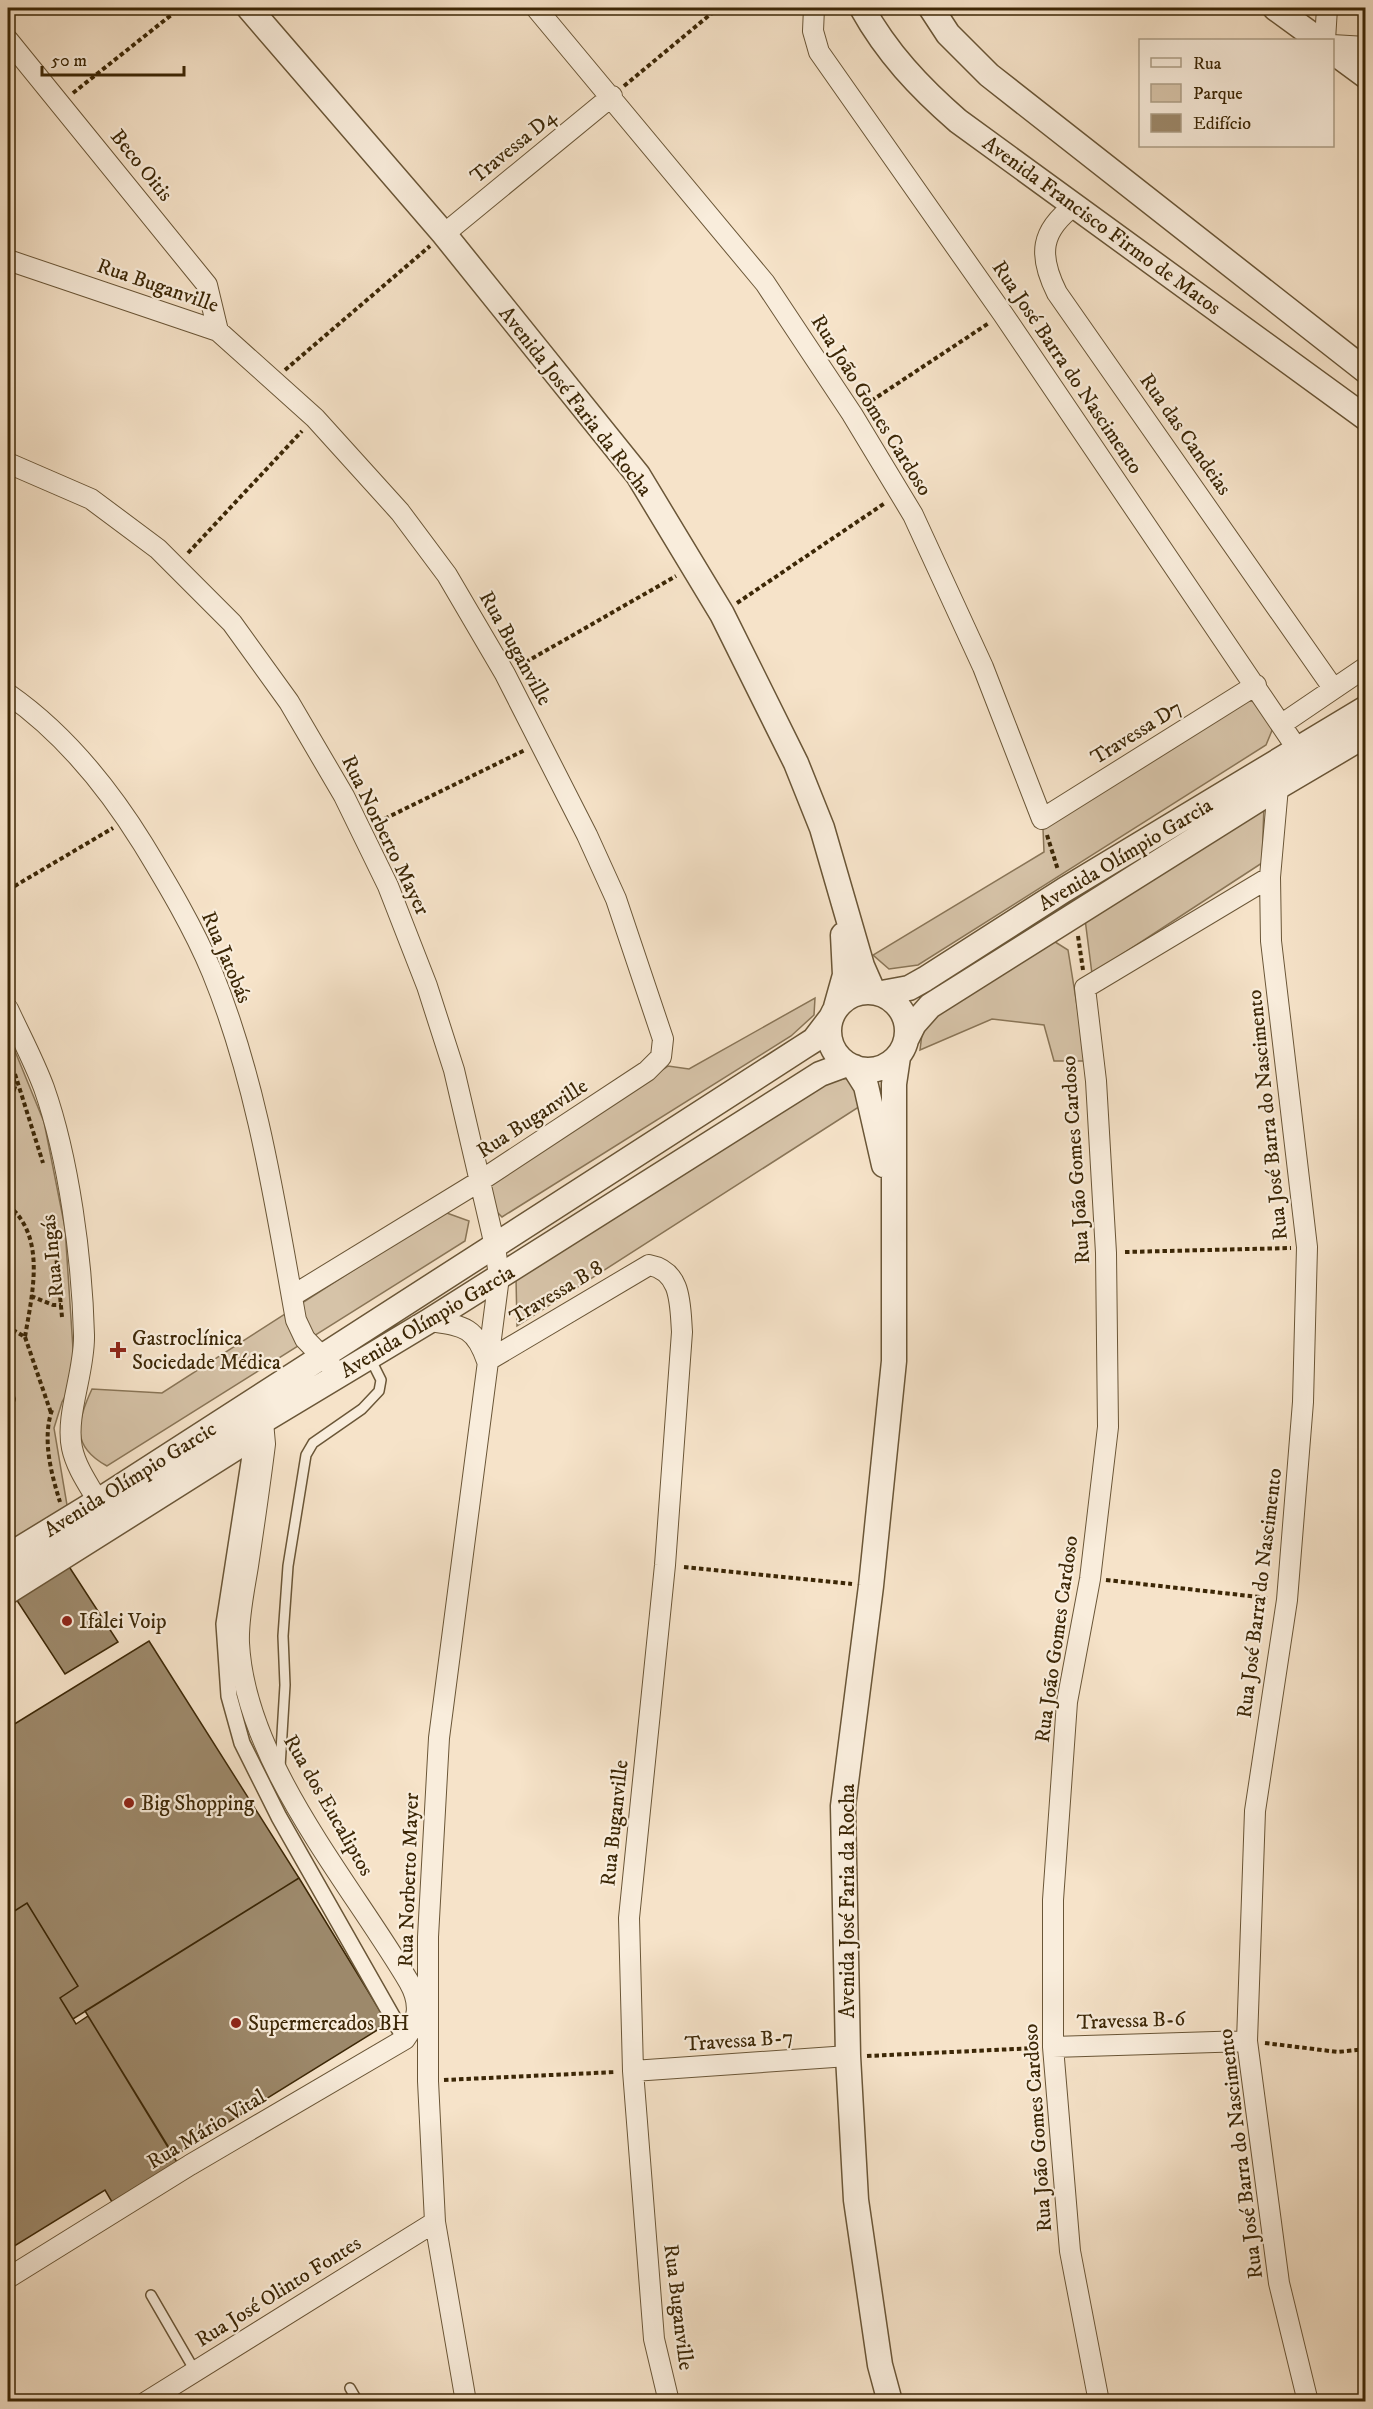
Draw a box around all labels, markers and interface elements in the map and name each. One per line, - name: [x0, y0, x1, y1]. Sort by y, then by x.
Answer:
- scale bar: [42, 39, 184, 77]
- legend: [1139, 39, 1334, 147]
- text: 50 m: [51, 50, 87, 72]
- text: Rua: [1193, 53, 1222, 75]
- text: Parque: [1193, 83, 1243, 105]
- street label: Travessa D4: [465, 104, 563, 189]
- text: Edifício: [1193, 113, 1251, 135]
- street label: Beco Oitis: [104, 124, 178, 207]
- street label: Avenida Francisco Firmo de Matos: [977, 131, 1226, 321]
- street label: Rua Buganville: [93, 253, 222, 319]
- street label: Rua José Barra do Nascimento: [986, 256, 1148, 479]
- street label: Avenida José Faria da Rocha: [493, 301, 658, 502]
- street label: Rua João Gomes Cardoso: [805, 310, 937, 501]
- street label: Rua das Candeias: [1134, 369, 1237, 501]
- street label: Rua Buganville: [473, 587, 557, 711]
- street label: Travessa D7: [1086, 695, 1187, 771]
- street label: Rua Norberto Mayer: [335, 751, 435, 920]
- street label: Avenida Olímpio Garcia: [1034, 792, 1217, 917]
- street label: Rua Jatobás: [195, 908, 257, 1007]
- street label: Rua José Barra do Nascimento: [1242, 988, 1294, 1241]
- street label: Rua João Gomes Cardoso: [1056, 1055, 1096, 1265]
- street label: Rua Buganville: [472, 1073, 593, 1164]
- street label: Rua Ingás: [36, 1213, 70, 1299]
- street label: Travessa B 8: [505, 1255, 608, 1331]
- street label: Avenida Olímpio Garcia: [336, 1259, 519, 1384]
- place label: Gastroclínica Sociedade Médica: [132, 1326, 281, 1376]
- marker: Gastroclínica Sociedade Médica: [109, 1341, 127, 1359]
- street label: Avenida Olímpio Garcic: [39, 1416, 222, 1544]
- street label: Rua José Barra do Nascimento: [1232, 1467, 1288, 1720]
- street label: Rua João Gomes Cardoso: [1030, 1534, 1084, 1744]
- place label: Ifalei Voip: [79, 1609, 166, 1635]
- marker: Ifalei Voip: [60, 1614, 74, 1628]
- street label: Rua dos Eucaliptos: [277, 1730, 379, 1881]
- street label: Rua Buganville: [595, 1758, 635, 1888]
- street label: Avenida José Faria da Rocha: [835, 1784, 861, 2018]
- place label: Big Shopping: [141, 1791, 255, 1817]
- street label: Rua Norberto Mayer: [393, 1792, 425, 1968]
- marker: Big Shopping: [122, 1796, 136, 1810]
- street label: Travessa B-6: [1076, 2006, 1187, 2036]
- place label: Supermercados BH: [248, 2011, 409, 2037]
- marker: Supermercados BH: [229, 2016, 243, 2030]
- street label: Rua João Gomes Cardoso: [1018, 2023, 1058, 2233]
- street label: Travessa B-7: [684, 2024, 794, 2058]
- street label: Rua José Barra do Nascimento: [1213, 2027, 1269, 2280]
- street label: Rua Mário Vital: [142, 2084, 271, 2176]
- street label: Rua José Olinto Fontes: [191, 2230, 366, 2353]
- street label: Rua Buganville: [657, 2243, 699, 2372]

